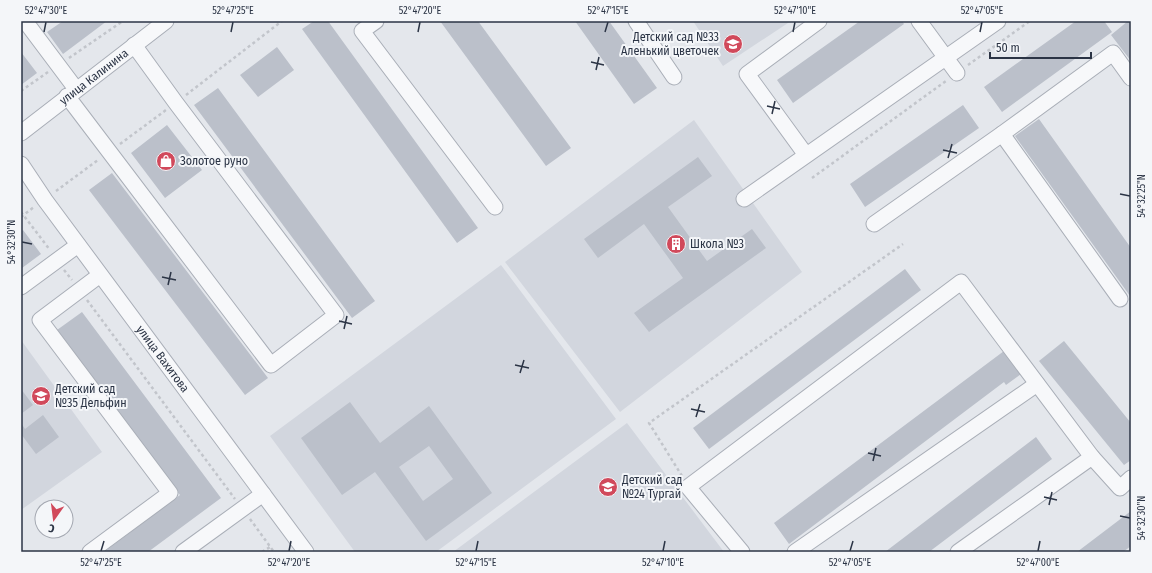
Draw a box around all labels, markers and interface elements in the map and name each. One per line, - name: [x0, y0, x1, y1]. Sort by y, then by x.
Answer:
- text: 52°47'30"E: [25, 5, 68, 17]
- text: 52°47'25"E: [212, 5, 254, 17]
- text: 52°47'20"E: [399, 5, 442, 17]
- text: 52°47'15"E: [587, 5, 629, 17]
- text: 52°47'10"E: [774, 5, 816, 17]
- text: 52°47'05"E: [961, 5, 1003, 17]
- place label: Детский сад №33 Аленький цветочек: [621, 30, 719, 58]
- school or university icon: Детский сад №33 Аленький цветочек: [722, 33, 744, 55]
- scale bar: [990, 34, 1091, 60]
- text: 50 m: [996, 41, 1020, 55]
- street label: улица Калинина: [57, 46, 131, 108]
- shop icon: Золотое руно: [155, 150, 177, 172]
- place label: Золотое руно: [180, 154, 248, 168]
- text: 54°32'25"N: [1136, 174, 1148, 218]
- text: 54°32'30"N: [6, 220, 18, 264]
- building icon: Школа №3: [665, 233, 687, 255]
- place label: Школа №3: [690, 237, 744, 251]
- street label: улица Вахитова: [133, 323, 192, 395]
- place label: Детский сад №35 Дельфин: [54, 382, 127, 410]
- school or university icon: Детский сад №35 Дельфин: [30, 385, 52, 407]
- place label: Детский сад №24 Тургай: [621, 473, 682, 501]
- school or university icon: Детский сад №24 Тургай: [597, 476, 619, 498]
- text: 54°32'30"N: [1136, 496, 1148, 540]
- north arrow: [34, 499, 74, 539]
- text: С: [47, 521, 56, 535]
- text: 52°47'25"E: [80, 557, 122, 569]
- text: 52°47'20"E: [268, 557, 311, 569]
- text: 52°47'15"E: [455, 557, 497, 569]
- text: 52°47'10"E: [642, 557, 684, 569]
- text: 52°47'05"E: [829, 557, 871, 569]
- text: 52°47'00"E: [1016, 557, 1060, 569]

